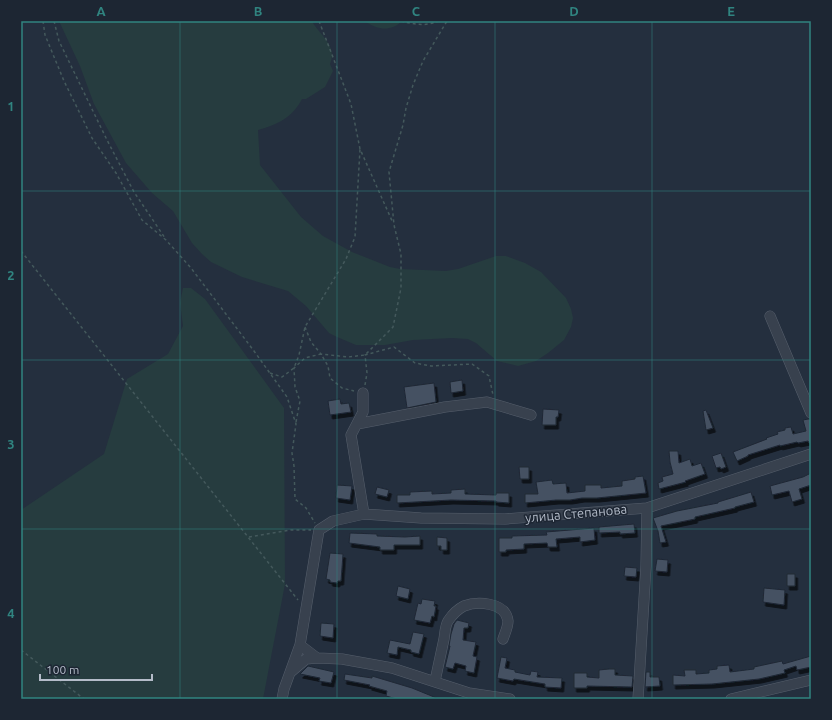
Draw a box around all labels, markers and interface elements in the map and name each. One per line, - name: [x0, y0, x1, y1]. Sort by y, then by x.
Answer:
- text: A: [96, 4, 106, 18]
- text: B: [254, 4, 263, 18]
- text: C: [412, 4, 421, 18]
- text: D: [569, 4, 579, 18]
- text: E: [727, 4, 735, 18]
- text: 1: [7, 99, 15, 113]
- text: 2: [7, 268, 15, 282]
- text: 3: [7, 437, 15, 451]
- street label: улица Степанова: [524, 502, 628, 524]
- text: 4: [7, 606, 15, 620]
- scale bar: [40, 656, 152, 682]
- text: 100 m: [46, 663, 79, 676]

